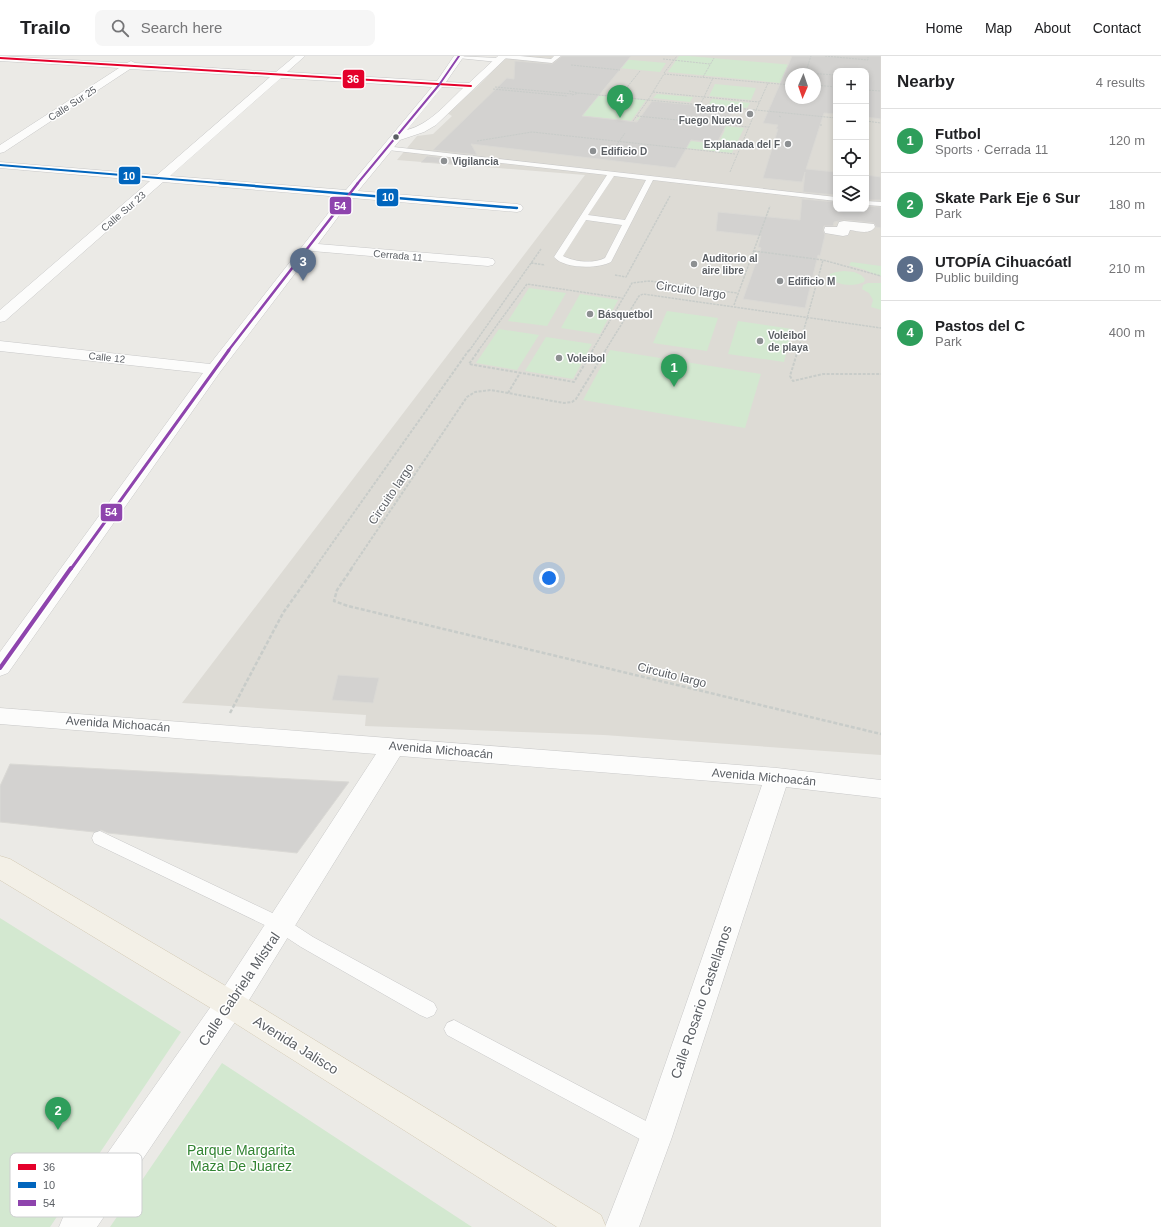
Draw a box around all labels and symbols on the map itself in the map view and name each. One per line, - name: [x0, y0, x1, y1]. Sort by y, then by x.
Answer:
- north arrow: [785, 68, 821, 104]
- line badge: 36: [342, 69, 365, 89]
- text: 36: [347, 73, 359, 85]
- street label: Calle Sur 25: [46, 84, 99, 123]
- pin: 4: [607, 85, 633, 118]
- place label: Teatro del Fuego Nuevo: [679, 103, 742, 126]
- marker: Teatro del Fuego Nuevo: [745, 109, 755, 119]
- unlabelled marker: [391, 132, 401, 142]
- place label: Explanada del F: [704, 139, 780, 150]
- marker: Explanada del F: [783, 139, 793, 149]
- marker: Edificio D: [588, 146, 598, 156]
- place label: Edificio D: [601, 146, 647, 157]
- marker: Vigilancia: [439, 156, 449, 166]
- place label: Vigilancia: [452, 156, 499, 167]
- line badge: 10: [118, 166, 141, 185]
- text: 10: [123, 170, 135, 182]
- line badge: 10: [376, 188, 399, 207]
- street label: Calle Sur 23: [99, 189, 148, 234]
- text: 10: [382, 191, 394, 203]
- line badge: 54: [329, 196, 352, 215]
- text: 54: [334, 200, 347, 212]
- pin: 3: [290, 248, 316, 281]
- street label: Cerrada 11: [373, 248, 423, 263]
- place label: Auditorio al aire libre: [702, 253, 758, 276]
- marker: Auditorio al aire libre: [689, 259, 699, 269]
- marker: Edificio M: [775, 276, 785, 286]
- place label: Edificio M: [788, 276, 835, 287]
- street label: Circuito largo: [655, 278, 727, 302]
- marker: Básquetbol: [585, 309, 595, 319]
- place label: Básquetbol: [598, 309, 653, 320]
- place label: Voleibol de playa: [768, 330, 808, 353]
- marker: Voleibol de playa: [755, 336, 765, 346]
- street label: Calle 12: [88, 350, 126, 365]
- marker: Voleibol: [554, 353, 564, 363]
- place label: Voleibol: [567, 353, 605, 364]
- pin: 1: [661, 354, 687, 387]
- street label: Circuito largo: [365, 461, 417, 527]
- line badge: 54: [100, 503, 123, 522]
- text: 54: [105, 506, 118, 518]
- your location: [539, 568, 559, 588]
- street label: Circuito largo: [636, 660, 708, 690]
- street label: Avenida Michoacán: [65, 713, 171, 735]
- street label: Avenida Michoacán: [388, 738, 494, 762]
- street label: Avenida Michoacán: [711, 765, 817, 789]
- street label: Calle Rosario Castellanos: [667, 923, 735, 1081]
- street label: Calle Gabriela Mistral: [195, 929, 283, 1049]
- street label: Avenida Jalisco: [251, 1013, 342, 1078]
- pin: 2: [45, 1097, 71, 1130]
- park label: Parque Margarita Maza De Juarez: [187, 1142, 295, 1174]
- legend: [10, 1153, 142, 1217]
- text: 36: [43, 1161, 55, 1173]
- text: 10: [43, 1179, 55, 1191]
- text: 54: [43, 1197, 55, 1209]

